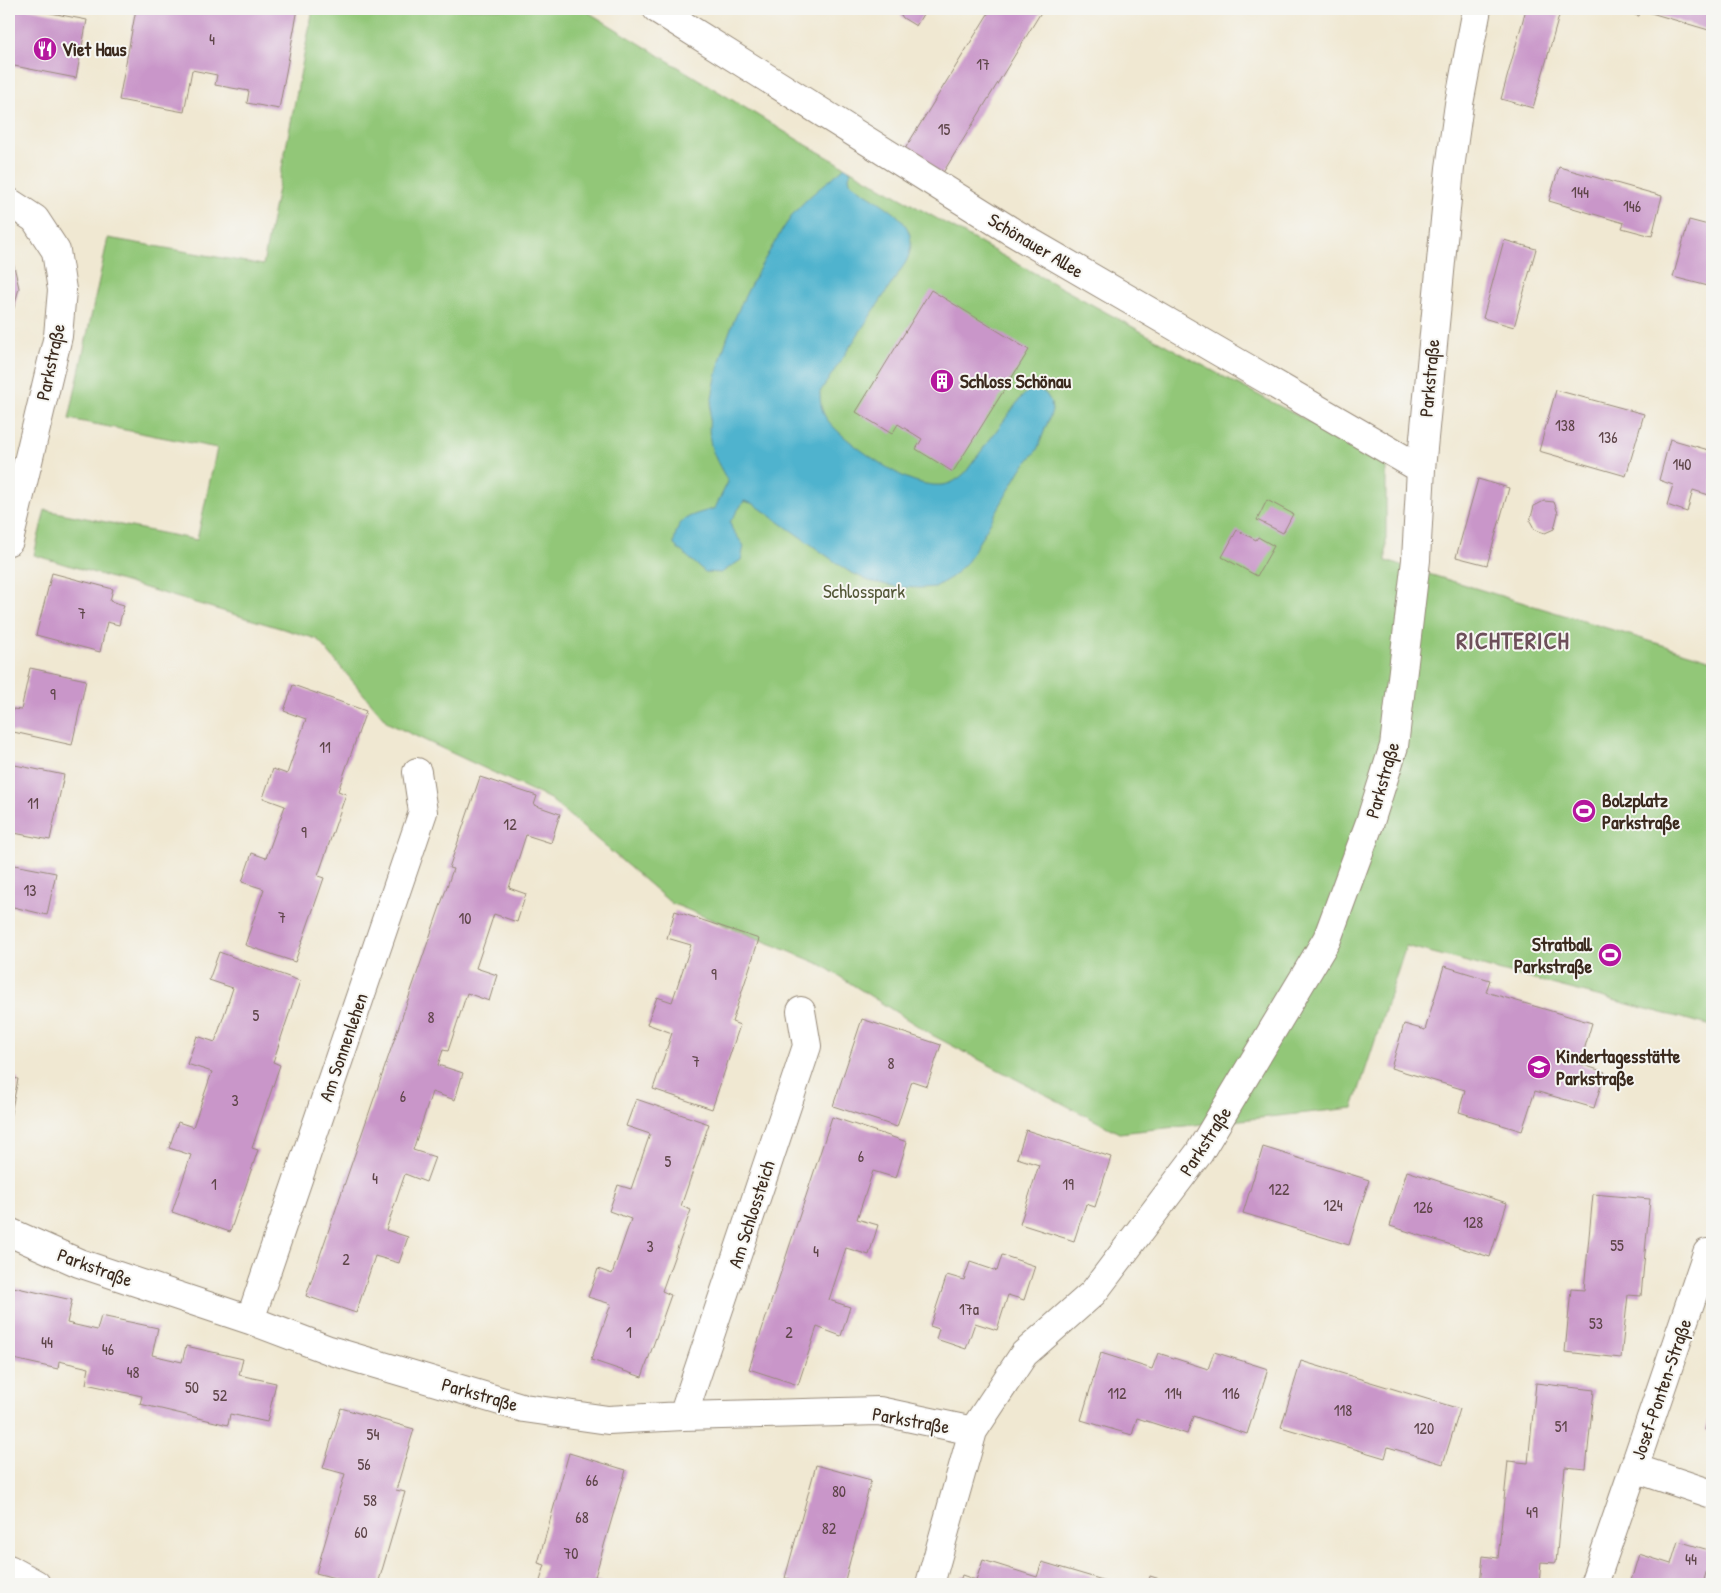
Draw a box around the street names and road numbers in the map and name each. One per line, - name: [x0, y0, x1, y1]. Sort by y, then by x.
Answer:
- street label: Schönauer Allee: [983, 206, 1089, 284]
- street label: Parkstraße: [29, 321, 71, 403]
- street label: Parkstraße: [1413, 338, 1445, 418]
- street label: Parkstraße: [1359, 739, 1405, 821]
- street label: Am Sonnenlehen: [312, 989, 374, 1105]
- street label: Parkstraße: [1173, 1101, 1237, 1181]
- street label: Am Schlossteich: [721, 1157, 781, 1271]
- street label: Parkstraße: [54, 1241, 137, 1293]
- street label: Josef-Ponten-Straße: [1625, 1315, 1697, 1463]
- street label: Parkstraße: [439, 1371, 521, 1417]
- street label: Parkstraße: [870, 1400, 952, 1440]

